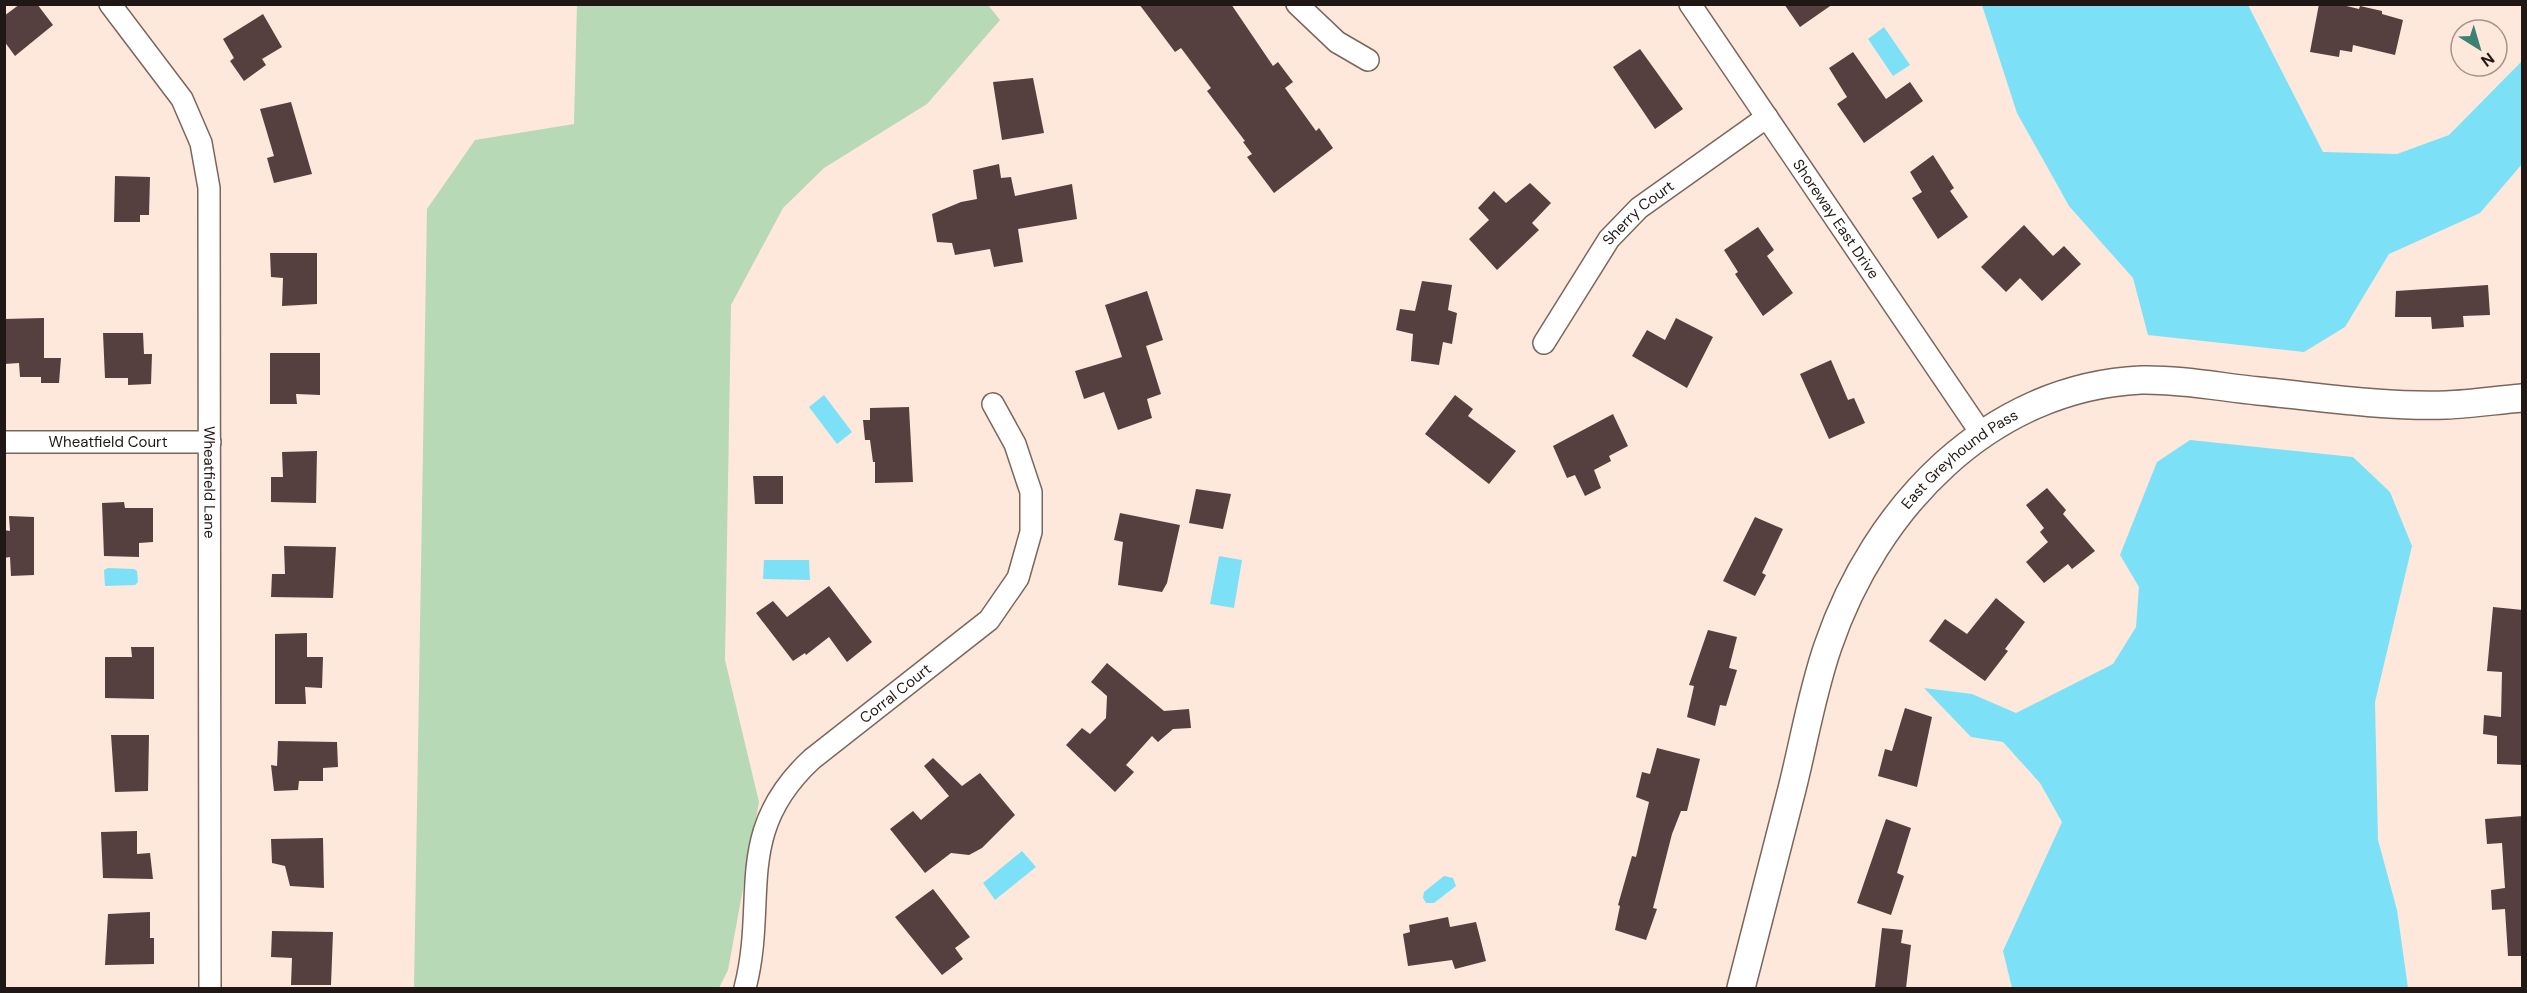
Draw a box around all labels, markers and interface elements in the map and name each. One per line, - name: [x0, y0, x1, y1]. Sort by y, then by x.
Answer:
- north arrow: [2449, 18, 2509, 78]
- text: N: [2477, 48, 2499, 71]
- street label: Shoreway East Drive: [1788, 155, 1884, 283]
- street label: Sherry Court: [1598, 176, 1678, 249]
- street label: East Greyhound Pass: [1897, 405, 2021, 513]
- street label: Wheatfield Lane: [199, 426, 219, 538]
- street label: Wheatfield Court: [48, 432, 168, 452]
- street label: Corral Court: [855, 659, 936, 728]

